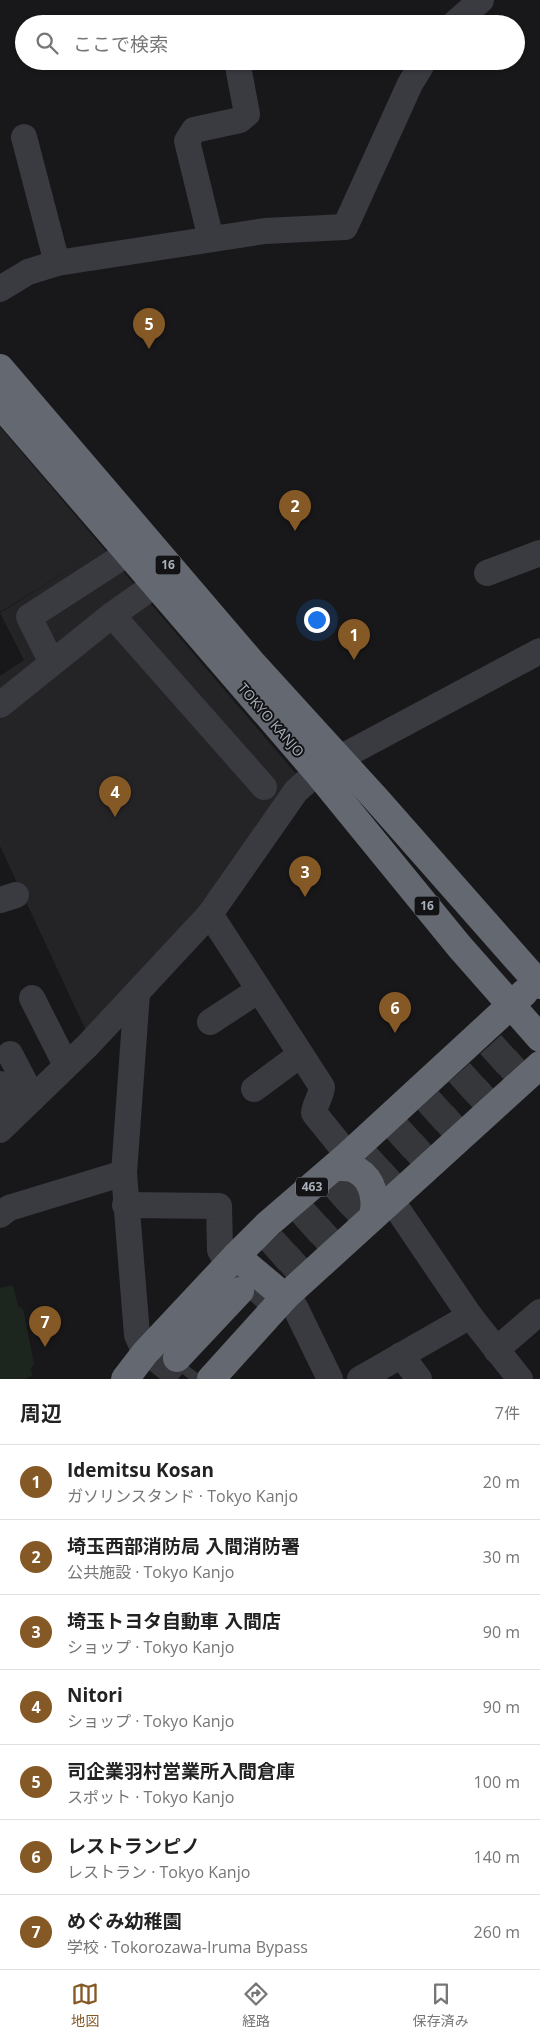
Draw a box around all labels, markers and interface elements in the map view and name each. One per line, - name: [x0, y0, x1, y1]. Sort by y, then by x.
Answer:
- search box: [15, 15, 525, 70]
- icon: search: [33, 29, 61, 57]
- text: ここで検索: [73, 31, 168, 57]
- pin: 5: [133, 308, 165, 349]
- pin: 2: [279, 490, 311, 531]
- road number: 16: [156, 556, 180, 574]
- your location: [304, 607, 330, 633]
- pin: 1: [338, 619, 370, 660]
- street label: TOKYO KANJO: [234, 679, 309, 761]
- pin: 4: [99, 776, 131, 817]
- pin: 3: [289, 856, 321, 897]
- road number: 16: [414, 896, 440, 916]
- pin: 6: [379, 992, 411, 1033]
- road number: 463: [296, 1178, 328, 1196]
- pin: 7: [29, 1306, 61, 1347]
- text: 周辺: [20, 1399, 62, 1427]
- text: 7件: [495, 1402, 520, 1424]
- text: Idemitsu Kosan: [67, 1457, 214, 1483]
- text: 1: [31, 1471, 41, 1493]
- text: 20 m: [483, 1471, 520, 1493]
- text: ガソリンスタンド · Tokyo Kanjo: [67, 1485, 298, 1507]
- text: 埼玉西部消防局 入間消防署: [67, 1533, 300, 1559]
- text: 2: [31, 1546, 41, 1568]
- text: 30 m: [483, 1546, 520, 1568]
- text: 公共施設 · Tokyo Kanjo: [67, 1561, 234, 1583]
- text: 埼玉トヨタ自動車 入間店: [67, 1608, 281, 1634]
- text: 3: [31, 1621, 41, 1643]
- text: 90 m: [483, 1621, 520, 1643]
- text: ショップ · Tokyo Kanjo: [67, 1636, 234, 1658]
- text: Nitori: [67, 1682, 123, 1708]
- text: 4: [31, 1696, 41, 1718]
- text: 90 m: [483, 1696, 520, 1718]
- text: ショップ · Tokyo Kanjo: [67, 1710, 234, 1732]
- text: 司企業羽村営業所入間倉庫: [67, 1758, 295, 1784]
- text: 5: [31, 1771, 41, 1793]
- text: 100 m: [474, 1771, 520, 1793]
- text: スポット · Tokyo Kanjo: [67, 1786, 234, 1808]
- text: レストランピノ: [67, 1833, 200, 1859]
- text: 6: [31, 1846, 41, 1868]
- text: 140 m: [474, 1846, 520, 1868]
- text: レストラン · Tokyo Kanjo: [67, 1861, 250, 1883]
- text: めぐみ幼稚園: [67, 1908, 182, 1934]
- text: 7: [31, 1921, 41, 1943]
- text: 260 m: [474, 1921, 520, 1943]
- text: 学校 · Tokorozawa-Iruma Bypass: [67, 1936, 308, 1958]
- tab: 地図: [71, 1980, 99, 2030]
- tab: 経路: [242, 1980, 270, 2030]
- tab: 保存済み: [413, 1980, 469, 2030]

